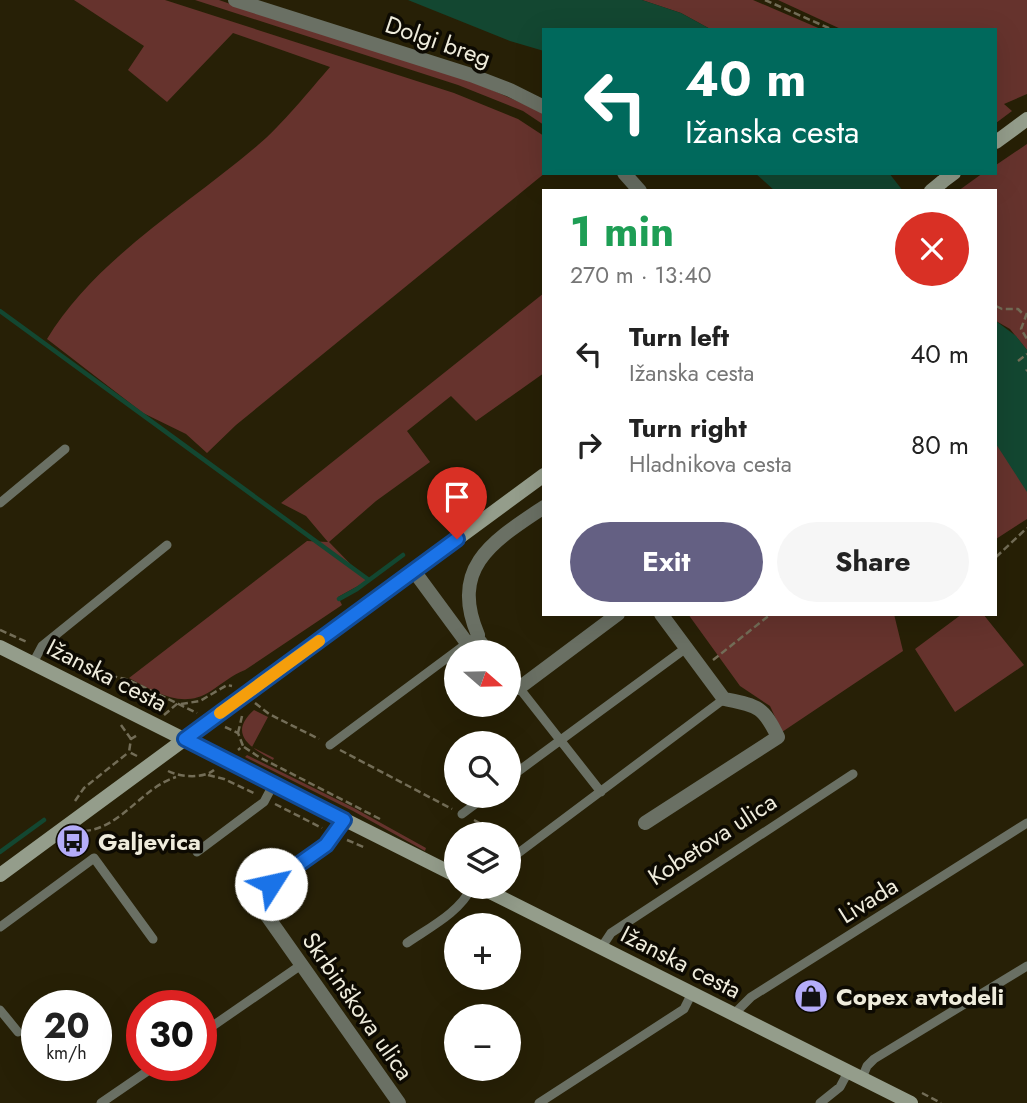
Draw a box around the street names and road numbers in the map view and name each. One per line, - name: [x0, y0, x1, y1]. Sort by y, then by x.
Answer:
- street label: Dolgi breg: [380, 7, 496, 75]
- street label: Ižanska cesta: [41, 630, 173, 720]
- street label: Kobetova ulica: [641, 784, 783, 894]
- street label: Livada: [831, 868, 905, 932]
- street label: Ižanska cesta: [615, 917, 747, 1007]
- street label: Skrbinškova ulica: [294, 925, 422, 1087]

